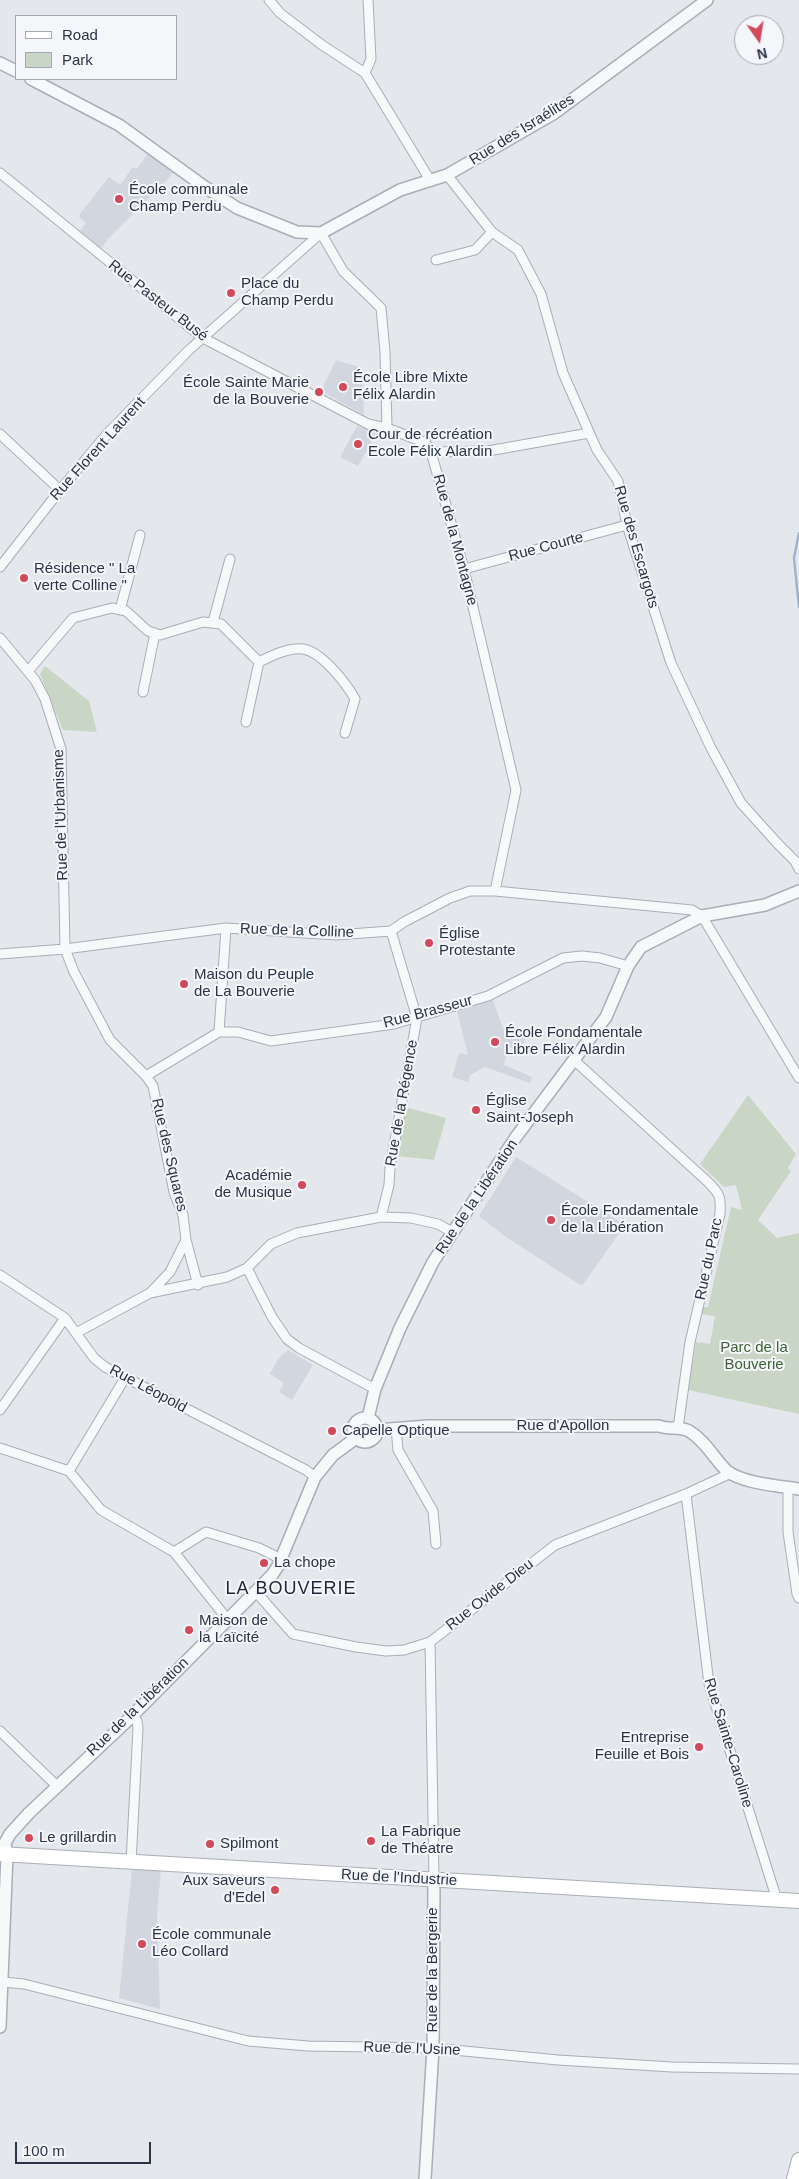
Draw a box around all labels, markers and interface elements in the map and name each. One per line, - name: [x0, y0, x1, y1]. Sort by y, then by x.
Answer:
- legend: [15, 15, 178, 80]
- north arrow: [734, 15, 784, 65]
- text: Road: [62, 26, 98, 43]
- text: N: [755, 45, 769, 63]
- text: Park: [62, 51, 93, 68]
- street label: Rue des Israélites: [466, 91, 578, 169]
- place label: École communale Champ Perdu: [129, 181, 248, 216]
- marker: École communale Champ Perdu: [113, 193, 125, 205]
- street label: Rue Pasteur Busé: [104, 256, 212, 346]
- place label: Place du Champ Perdu: [241, 275, 334, 310]
- marker: Place du Champ Perdu: [225, 287, 237, 299]
- place label: École Libre Mixte Félix Alardin: [353, 369, 468, 404]
- place label: École Sainte Marie de la Bouverie: [183, 374, 309, 409]
- marker: École Libre Mixte Félix Alardin: [337, 381, 349, 393]
- marker: École Sainte Marie de la Bouverie: [313, 386, 325, 398]
- street label: Rue Florent Laurent: [47, 393, 149, 505]
- place label: Cour de récréation Ecole Félix Alardin: [368, 426, 492, 461]
- marker: Cour de récréation Ecole Félix Alardin: [352, 438, 364, 450]
- street label: Rue de la Montagne: [429, 472, 481, 608]
- street label: Rue des Escargots: [610, 484, 662, 610]
- street label: Rue Courte: [507, 528, 585, 566]
- place label: Résidence " La verte Colline ": [34, 560, 135, 595]
- marker: Résidence " La verte Colline ": [18, 572, 30, 584]
- street label: Rue de l'Urbanisme: [50, 749, 72, 881]
- street label: Rue de la Colline: [240, 920, 354, 942]
- place label: Église Protestante: [439, 925, 516, 960]
- marker: Église Protestante: [423, 937, 435, 949]
- place label: Maison du Peuple de La Bouverie: [194, 966, 314, 1001]
- marker: Maison du Peuple de La Bouverie: [178, 978, 190, 990]
- street label: Rue Brasseur: [381, 991, 475, 1033]
- place label: École Fondamentale Libre Félix Alardin: [505, 1024, 643, 1059]
- marker: École Fondamentale Libre Félix Alardin: [489, 1036, 501, 1048]
- street label: Rue de la Régence: [382, 1038, 422, 1168]
- place label: Église Saint-Joseph: [486, 1092, 574, 1127]
- street label: Rue des Squares: [147, 1097, 191, 1213]
- marker: Église Saint-Joseph: [470, 1104, 482, 1116]
- street label: Rue de la Libération: [432, 1136, 522, 1258]
- place label: Académie de Musique: [214, 1167, 292, 1202]
- marker: Académie de Musique: [296, 1179, 308, 1191]
- place label: École Fondamentale de la Libération: [561, 1202, 699, 1237]
- marker: École Fondamentale de la Libération: [545, 1214, 557, 1226]
- street label: Rue du Parc: [692, 1216, 726, 1302]
- park label: Parc de la Bouverie: [720, 1339, 788, 1374]
- street label: Rue Léopold: [106, 1361, 190, 1417]
- street label: Rue d'Apollon: [517, 1417, 609, 1435]
- place label: Capelle Optique: [342, 1422, 450, 1440]
- marker: Capelle Optique: [326, 1425, 338, 1437]
- place label: La chope: [274, 1554, 336, 1572]
- street label: Rue Ovide Dieu: [443, 1555, 537, 1635]
- marker: La chope: [258, 1557, 270, 1569]
- district label: LA BOUVERIE: [224, 1578, 358, 1600]
- place label: Maison de la Laïcité: [199, 1612, 268, 1647]
- marker: Maison de la Laïcité: [183, 1624, 195, 1636]
- street label: Rue de la Libération: [83, 1654, 193, 1760]
- street label: Rue Sainte-Caroline: [700, 1676, 756, 1810]
- place label: Entreprise Feuille et Bois: [595, 1729, 689, 1764]
- marker: Entreprise Feuille et Bois: [693, 1741, 705, 1753]
- place label: La Fabrique de Théatre: [381, 1823, 461, 1858]
- place label: Le grillardin: [39, 1829, 117, 1847]
- marker: Le grillardin: [23, 1832, 35, 1844]
- place label: Spilmont: [220, 1835, 278, 1853]
- marker: La Fabrique de Théatre: [365, 1835, 377, 1847]
- marker: Spilmont: [204, 1838, 216, 1850]
- street label: Rue de l'Industrie: [340, 1866, 458, 1890]
- place label: Aux saveurs d'Edel: [182, 1872, 265, 1907]
- marker: Aux saveurs d'Edel: [269, 1884, 281, 1896]
- street label: Rue de la Bergerie: [424, 1907, 442, 2033]
- place label: École communale Léo Collard: [152, 1926, 271, 1961]
- marker: École communale Léo Collard: [136, 1938, 148, 1950]
- street label: Rue de l'Usine: [363, 2038, 461, 2060]
- scale bar: [18, 2132, 154, 2164]
- text: 100 m: [23, 2142, 65, 2159]

